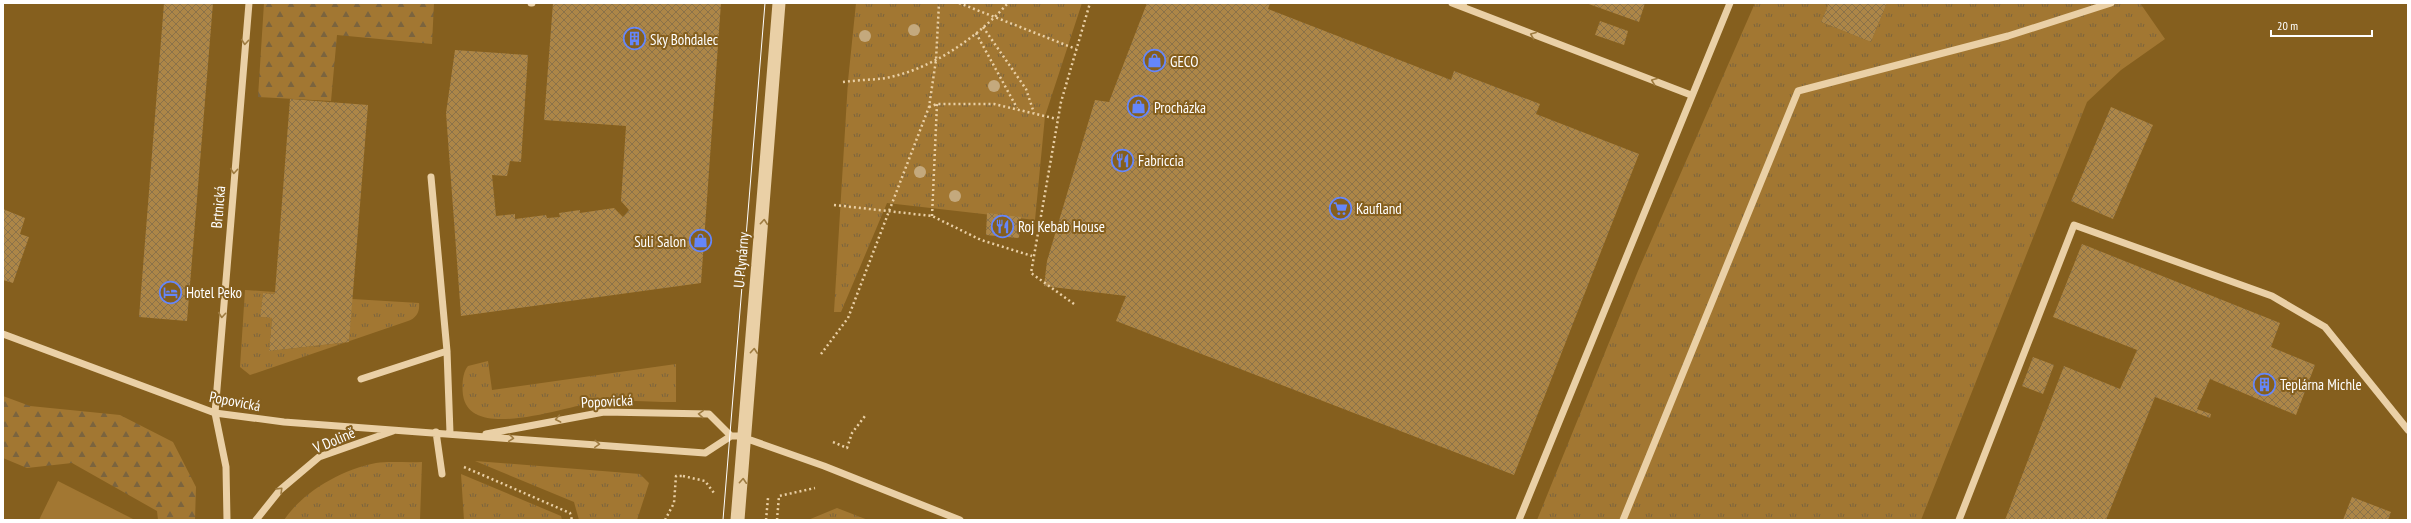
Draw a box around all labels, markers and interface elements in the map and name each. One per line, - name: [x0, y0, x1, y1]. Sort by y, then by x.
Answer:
- scale bar: [2271, 12, 2372, 38]
- text: 20 m: [2277, 18, 2298, 33]
- building icon: Sky Bohdalec: [621, 26, 647, 52]
- place label: Sky Bohdalec: [650, 30, 719, 49]
- one-way arrow: [1529, 31, 1536, 39]
- one-way arrow: [241, 39, 250, 45]
- shop icon: GECO: [1142, 48, 1168, 74]
- place label: GECO: [1170, 52, 1199, 71]
- one-way arrow: [1651, 78, 1658, 86]
- shop icon: Procházka: [1126, 94, 1152, 120]
- place label: Procházka: [1154, 98, 1206, 117]
- restaurant icon: Fabriccia: [1109, 147, 1135, 173]
- place label: Fabriccia: [1138, 151, 1184, 170]
- one-way arrow: [230, 168, 239, 174]
- street label: Brtnická: [207, 185, 229, 229]
- supermarket icon: Kaufland: [1328, 195, 1354, 221]
- place label: Kaufland: [1356, 199, 1402, 218]
- restaurant icon: Roj Kebab House: [990, 213, 1016, 239]
- place label: Roj Kebab House: [1018, 217, 1105, 236]
- one-way arrow: [759, 219, 768, 225]
- shop icon: Suli Salon: [688, 228, 714, 254]
- street label: U Plynárny: [729, 231, 753, 289]
- place label: Suli Salon: [634, 232, 686, 251]
- hotel icon: Hotel Peko: [157, 279, 183, 305]
- place label: Hotel Peko: [186, 283, 242, 302]
- one-way arrow: [218, 312, 227, 318]
- one-way arrow: [749, 348, 758, 355]
- building icon: Teplárna Michle: [2252, 371, 2278, 397]
- place label: Teplárna Michle: [2280, 375, 2362, 394]
- street label: Popovická: [208, 387, 262, 415]
- street label: Popovická: [581, 390, 633, 412]
- one-way arrow: [698, 409, 704, 418]
- one-way arrow: [554, 414, 561, 423]
- street label: V Dolině: [309, 423, 358, 458]
- one-way arrow: [508, 433, 514, 442]
- one-way arrow: [594, 440, 600, 449]
- one-way arrow: [739, 478, 748, 484]
- one-way arrow: [275, 487, 283, 495]

